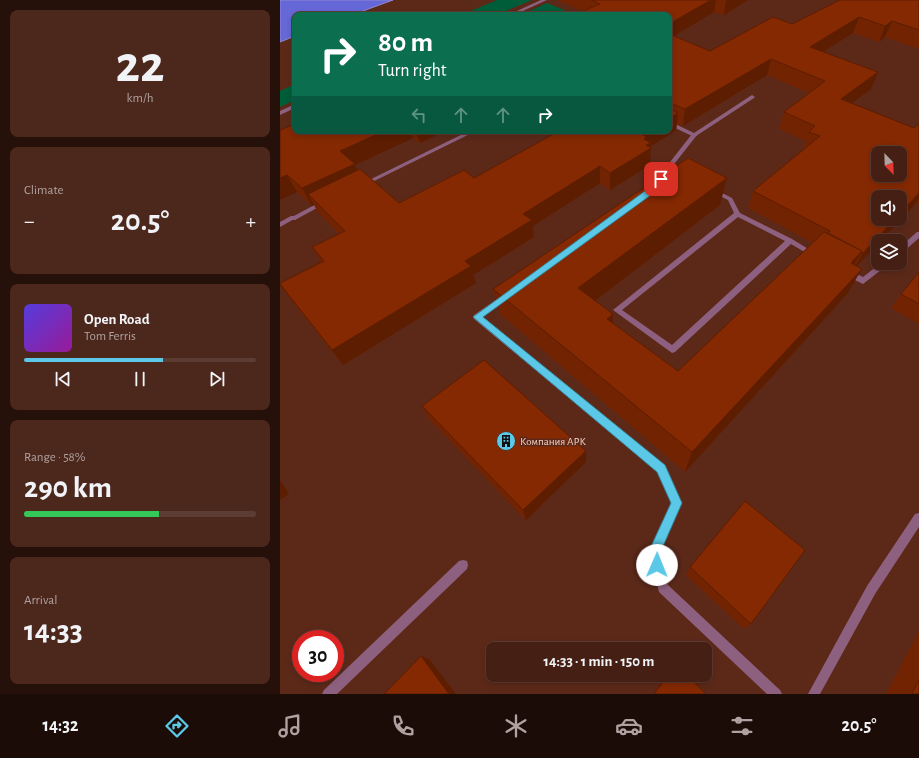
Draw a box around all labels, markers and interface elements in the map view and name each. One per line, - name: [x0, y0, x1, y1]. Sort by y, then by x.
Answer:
- icon: right: [312, 28, 364, 80]
- text: 80 m: [378, 29, 433, 57]
- text: 22: [116, 39, 164, 91]
- text: Turn right: [378, 62, 447, 80]
- text: km/h: [127, 92, 153, 105]
- icon: left: [408, 104, 430, 126]
- icon: ahead: [450, 104, 472, 126]
- icon: ahead: [492, 104, 514, 126]
- icon: right: [534, 104, 556, 126]
- north arrow: [871, 146, 907, 182]
- map controls: [871, 146, 907, 270]
- pin: [644, 162, 678, 196]
- icon: arrive: [650, 168, 672, 190]
- text: Climate: [24, 184, 63, 197]
- button: sound: [871, 190, 907, 226]
- text: 20.5°: [111, 206, 169, 236]
- text: −: [24, 210, 35, 232]
- text: +: [245, 210, 256, 232]
- button: layers: [871, 234, 907, 270]
- text: Open Road: [84, 312, 150, 327]
- text: Tom Ferris: [84, 330, 136, 343]
- icon: previous: [52, 368, 74, 390]
- icon: pause: [129, 368, 151, 390]
- icon: next: [206, 368, 228, 390]
- building icon: Компания АРК: [495, 430, 517, 452]
- place label: Компания АРК: [520, 436, 586, 447]
- text: Range · 58%: [24, 451, 85, 464]
- text: 290 km: [24, 473, 112, 503]
- position arrow: [636, 544, 678, 586]
- text: Arrival: [24, 594, 57, 607]
- text: 14:33: [24, 616, 83, 646]
- speed limit sign: 30: [292, 630, 344, 682]
- text: 14:33 · 1 min · 150 m: [544, 654, 654, 669]
- icon: directions: [163, 712, 191, 740]
- icon: music: [276, 712, 304, 740]
- icon: phone: [389, 712, 417, 740]
- icon: climate: [502, 712, 530, 740]
- icon: car: [615, 712, 643, 740]
- icon: filters: [728, 712, 756, 740]
- text: 14:32: [43, 717, 78, 735]
- text: 20.5°: [841, 717, 876, 735]

